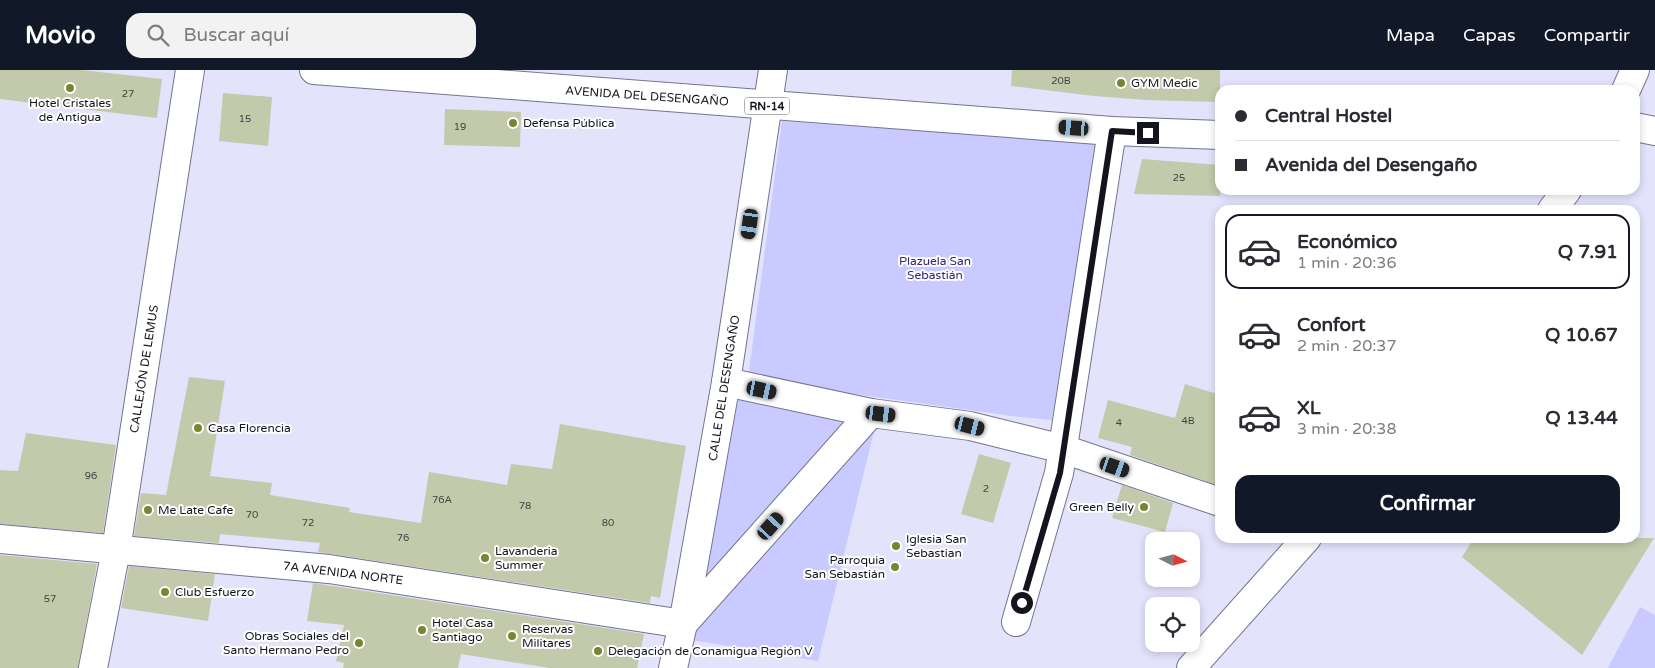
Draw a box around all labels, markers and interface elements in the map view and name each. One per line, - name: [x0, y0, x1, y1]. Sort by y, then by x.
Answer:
- search box: [126, 13, 476, 58]
- text: Movio: [25, 21, 96, 50]
- icon: search: [144, 21, 172, 49]
- text: Buscar aquí: [184, 24, 289, 46]
- text: Mapa: [1386, 24, 1435, 46]
- text: Capas: [1463, 24, 1516, 46]
- text: Compartir: [1544, 24, 1630, 46]
- house number: 20B: [1051, 75, 1071, 87]
- place label: GYM Medic: [1131, 76, 1198, 90]
- marker: GYM Medic: [1115, 77, 1127, 89]
- marker: Hotel Cristales de Antigua: [64, 82, 76, 94]
- street label: AVENIDA DEL DESENGAÑO: [565, 83, 729, 109]
- house number: 27: [122, 88, 134, 100]
- place label: Hotel Cristales de Antigua: [29, 96, 111, 124]
- road number: RN-14: [744, 98, 790, 114]
- text: Central Hostel: [1265, 105, 1392, 127]
- house number: 15: [239, 113, 251, 125]
- place label: Defensa Pública: [523, 116, 615, 130]
- marker: Defensa Pública: [507, 117, 519, 129]
- car: [1058, 119, 1089, 137]
- house number: 19: [454, 121, 466, 133]
- route end: [1137, 122, 1159, 144]
- text: Avenida del Desengaño: [1265, 154, 1477, 176]
- house number: 25: [1173, 172, 1185, 184]
- car: [740, 208, 759, 240]
- icon: car: [1237, 229, 1282, 274]
- text: Económico: [1297, 231, 1397, 253]
- text: Q 7.91: [1558, 241, 1618, 263]
- text: 1 min · 20:36: [1297, 253, 1396, 273]
- park label: Plazuela San Sebastián: [899, 254, 971, 282]
- street label: CALLEJÓN DE LEMUS: [127, 304, 161, 434]
- icon: car: [1237, 312, 1282, 357]
- street label: CALLE DEL DESENGAÑO: [706, 314, 742, 462]
- text: Confort: [1297, 314, 1366, 336]
- text: Q 10.67: [1545, 324, 1618, 346]
- text: 2 min · 20:37: [1297, 336, 1396, 356]
- car: [745, 380, 778, 400]
- icon: car: [1237, 395, 1282, 440]
- text: XL: [1297, 397, 1321, 419]
- car: [865, 405, 896, 423]
- text: Q 13.44: [1545, 407, 1618, 429]
- car: [953, 415, 986, 437]
- house number: 4B: [1181, 415, 1195, 427]
- house number: 4: [1116, 417, 1122, 429]
- text: 3 min · 20:38: [1297, 419, 1396, 439]
- place label: Casa Florencia: [208, 421, 291, 435]
- marker: Casa Florencia: [192, 422, 204, 434]
- car: [1098, 455, 1131, 479]
- house number: 96: [85, 470, 97, 482]
- button: Confirmar: [1235, 475, 1620, 533]
- house number: 2: [983, 483, 989, 495]
- house number: 76A: [432, 494, 452, 506]
- house number: 78: [519, 500, 531, 512]
- place label: Green Belly: [1069, 500, 1135, 514]
- marker: Green Belly: [1138, 501, 1150, 513]
- place label: Me Late Cafe: [158, 503, 233, 517]
- marker: Me Late Cafe: [142, 504, 154, 516]
- house number: 70: [246, 509, 258, 521]
- car: [755, 510, 786, 542]
- house number: 72: [302, 517, 314, 529]
- house number: 80: [602, 517, 614, 529]
- house number: 76: [397, 532, 409, 544]
- place label: Iglesia San Sebastian: [906, 532, 967, 560]
- north arrow: [1145, 532, 1200, 588]
- map controls: [1145, 532, 1200, 652]
- marker: Iglesia San Sebastian: [890, 540, 902, 552]
- place label: Lavanderia Summer: [495, 544, 558, 572]
- marker: Lavanderia Summer: [479, 552, 491, 564]
- place label: Parroquia San Sebastián: [805, 553, 885, 581]
- street label: 7A AVENIDA NORTE: [282, 559, 404, 587]
- marker: Parroquia San Sebastián: [889, 561, 901, 573]
- place label: Club Esfuerzo: [175, 585, 254, 599]
- marker: Club Esfuerzo: [159, 586, 171, 598]
- route start: [1011, 592, 1033, 614]
- house number: 57: [44, 593, 56, 605]
- button: locate: [1145, 597, 1200, 652]
- place label: Hotel Casa Santiago: [432, 616, 493, 644]
- place label: Reservas Militares: [522, 622, 574, 650]
- marker: Hotel Casa Santiago: [416, 624, 428, 636]
- place label: Obras Sociales del Santo Hermano Pedro: [223, 629, 349, 657]
- marker: Reservas Militares: [506, 630, 518, 642]
- marker: Obras Sociales del Santo Hermano Pedro: [353, 637, 365, 649]
- place label: Delegación de Conamigua Región V: [608, 644, 813, 658]
- marker: Delegación de Conamigua Región V: [592, 645, 604, 657]

